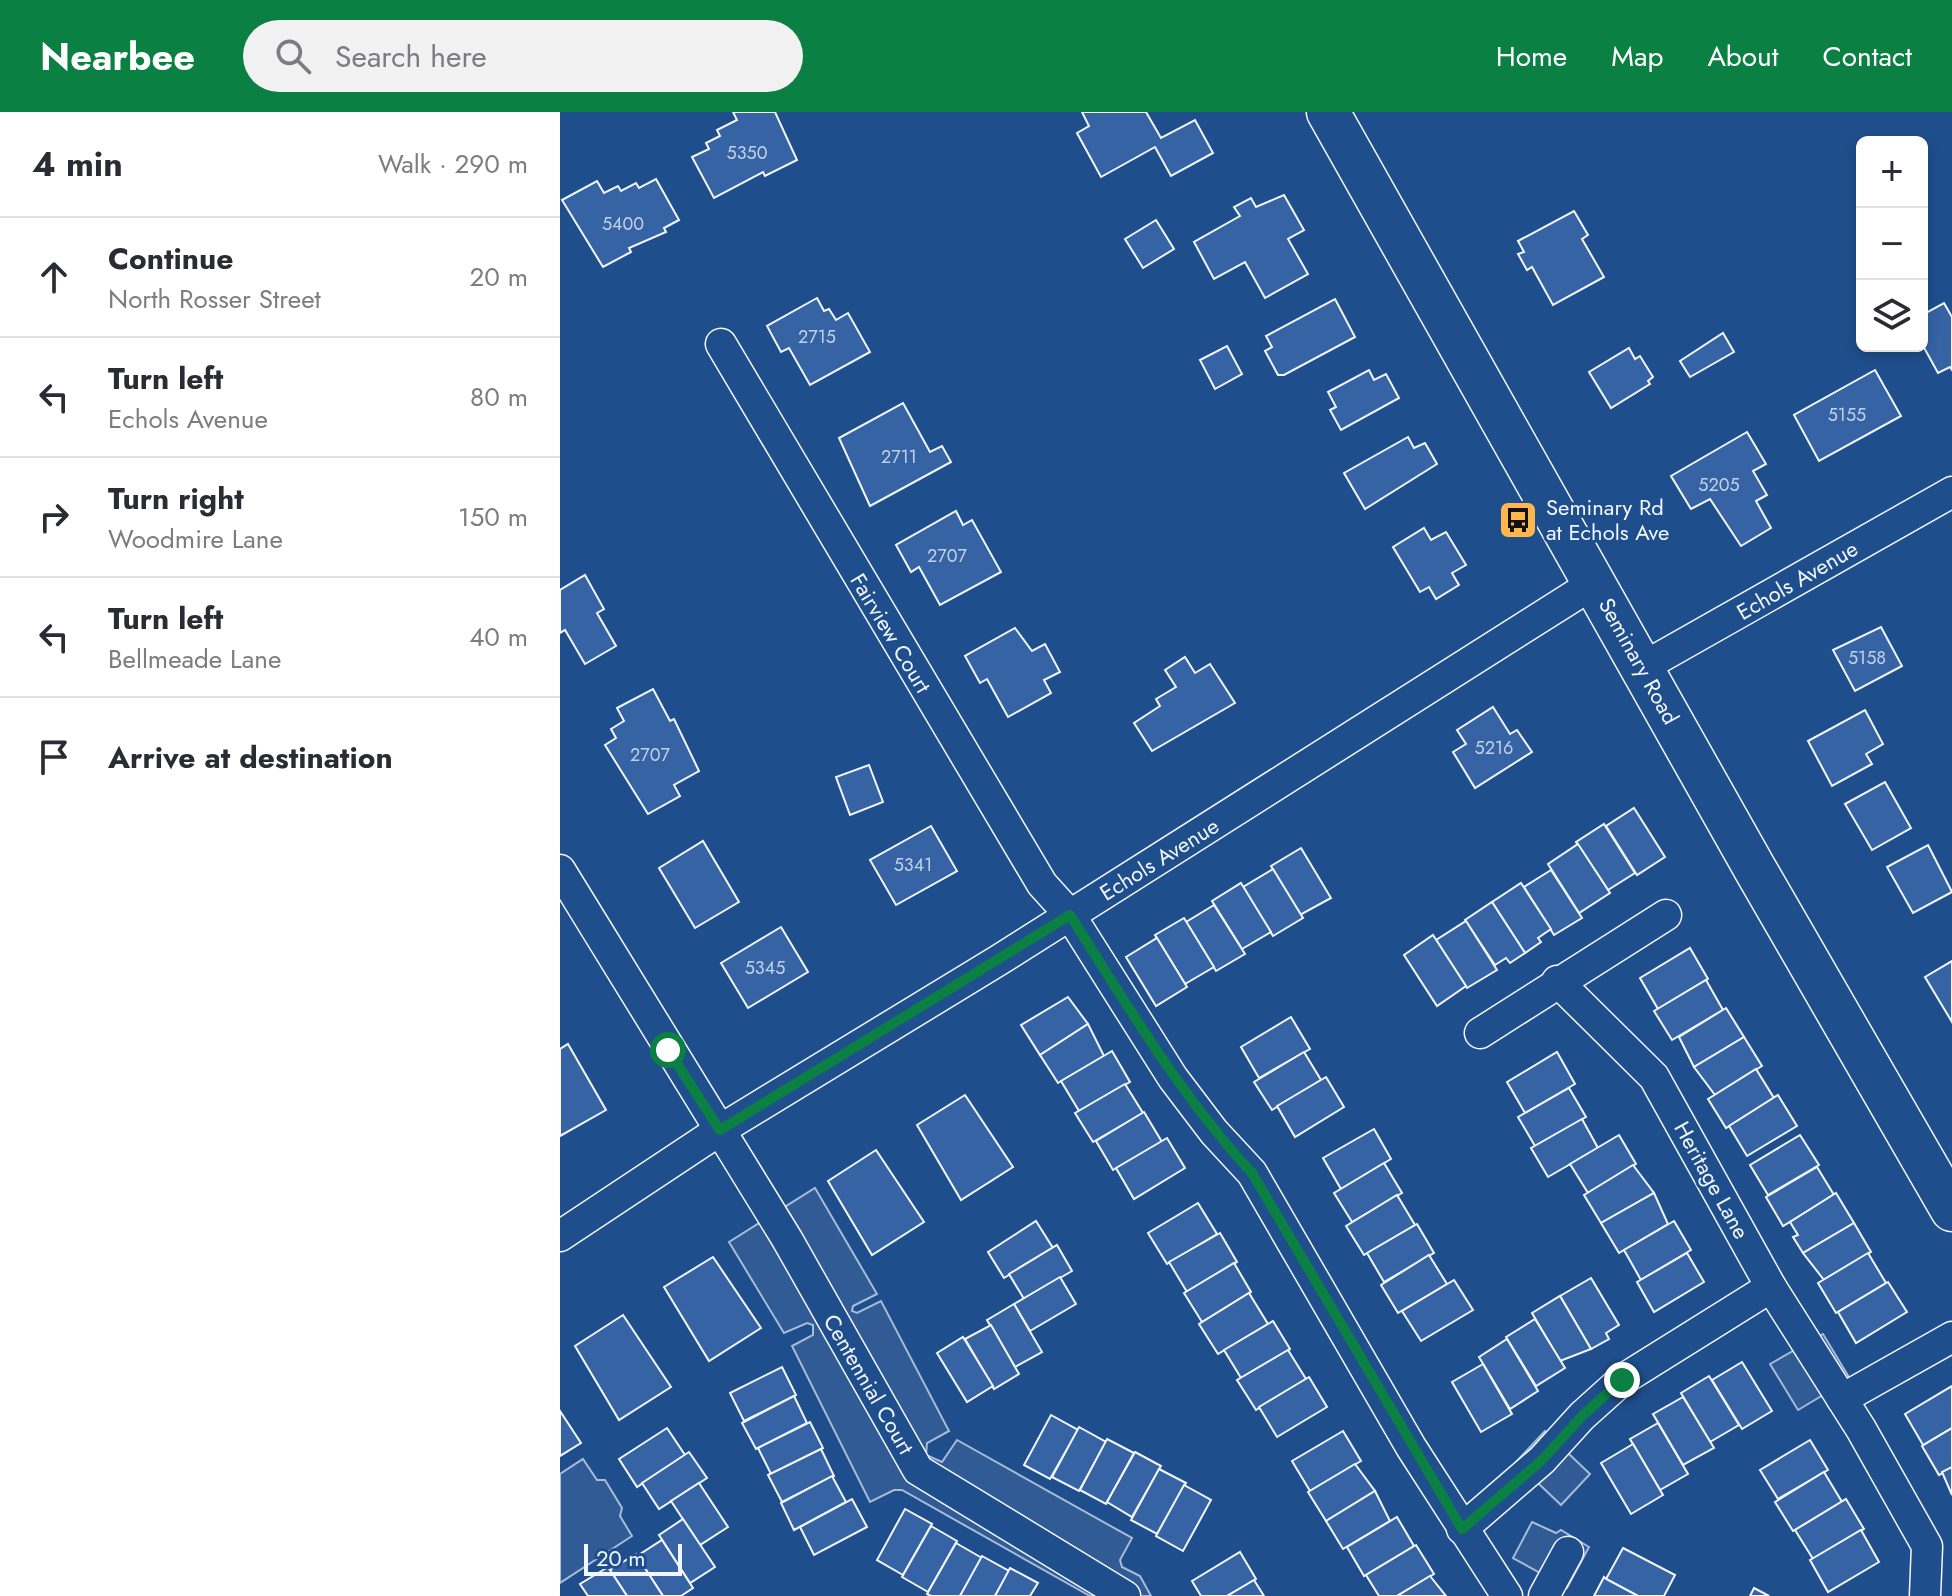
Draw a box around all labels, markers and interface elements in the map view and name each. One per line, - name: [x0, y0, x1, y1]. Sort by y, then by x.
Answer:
- search box: [243, 20, 803, 92]
- text: Nearbee: [40, 29, 195, 84]
- icon: search: [271, 34, 315, 78]
- text: Search here: [335, 35, 487, 78]
- text: Home: [1496, 36, 1567, 77]
- text: Map: [1611, 36, 1663, 77]
- text: About: [1707, 36, 1779, 77]
- text: Contact: [1823, 36, 1912, 77]
- map controls: [1856, 136, 1928, 352]
- button: +: [1856, 136, 1928, 208]
- text: 4 min: [32, 140, 123, 189]
- house number: 5350: [727, 140, 768, 166]
- text: Walk · 290 m: [378, 145, 528, 183]
- button: −: [1856, 208, 1928, 280]
- house number: 5400: [602, 211, 644, 237]
- text: Continue: [108, 237, 234, 280]
- icon: ahead: [32, 255, 76, 299]
- text: 20 m: [470, 258, 528, 296]
- text: North Rosser Street: [108, 280, 321, 318]
- button: layers: [1856, 280, 1928, 352]
- house number: 2715: [798, 324, 836, 350]
- text: Turn left: [108, 357, 223, 400]
- icon: left: [32, 375, 76, 419]
- text: 80 m: [470, 378, 528, 416]
- text: Echols Avenue: [108, 400, 268, 438]
- house number: 5155: [1828, 402, 1866, 428]
- house number: 2711: [881, 444, 917, 470]
- house number: 5205: [1698, 472, 1740, 498]
- text: Turn right: [108, 477, 244, 520]
- place label: Seminary Rd at Echols Ave: [1546, 491, 1669, 548]
- icon: right: [32, 495, 76, 539]
- text: 150 m: [458, 498, 528, 536]
- bus stop icon: Seminary Rd at Echols Ave: [1497, 499, 1539, 541]
- text: Woodmire Lane: [108, 520, 283, 558]
- street label: Echols Avenue: [1730, 532, 1864, 628]
- house number: 2707: [927, 543, 968, 569]
- street label: Fairview Court: [843, 567, 940, 699]
- street label: Seminary Road: [1591, 592, 1687, 730]
- text: Turn left: [108, 597, 223, 640]
- icon: left: [32, 615, 76, 659]
- text: 40 m: [469, 618, 528, 656]
- text: Bellmeade Lane: [108, 640, 281, 678]
- house number: 5158: [1848, 645, 1886, 671]
- icon: arrive: [32, 735, 76, 779]
- house number: 5216: [1475, 735, 1513, 761]
- text: Arrive at destination: [108, 736, 393, 779]
- house number: 2707: [630, 742, 671, 768]
- street label: Echols Avenue: [1093, 810, 1225, 908]
- house number: 5341: [894, 852, 932, 878]
- house number: 5345: [745, 955, 785, 981]
- route start: [650, 1032, 686, 1068]
- street label: Heritage Lane: [1666, 1115, 1758, 1245]
- street label: Centennial Court: [816, 1308, 922, 1461]
- route end: [1604, 1362, 1640, 1398]
- scale bar: [584, 1540, 682, 1576]
- text: 20 m: [596, 1542, 645, 1574]

